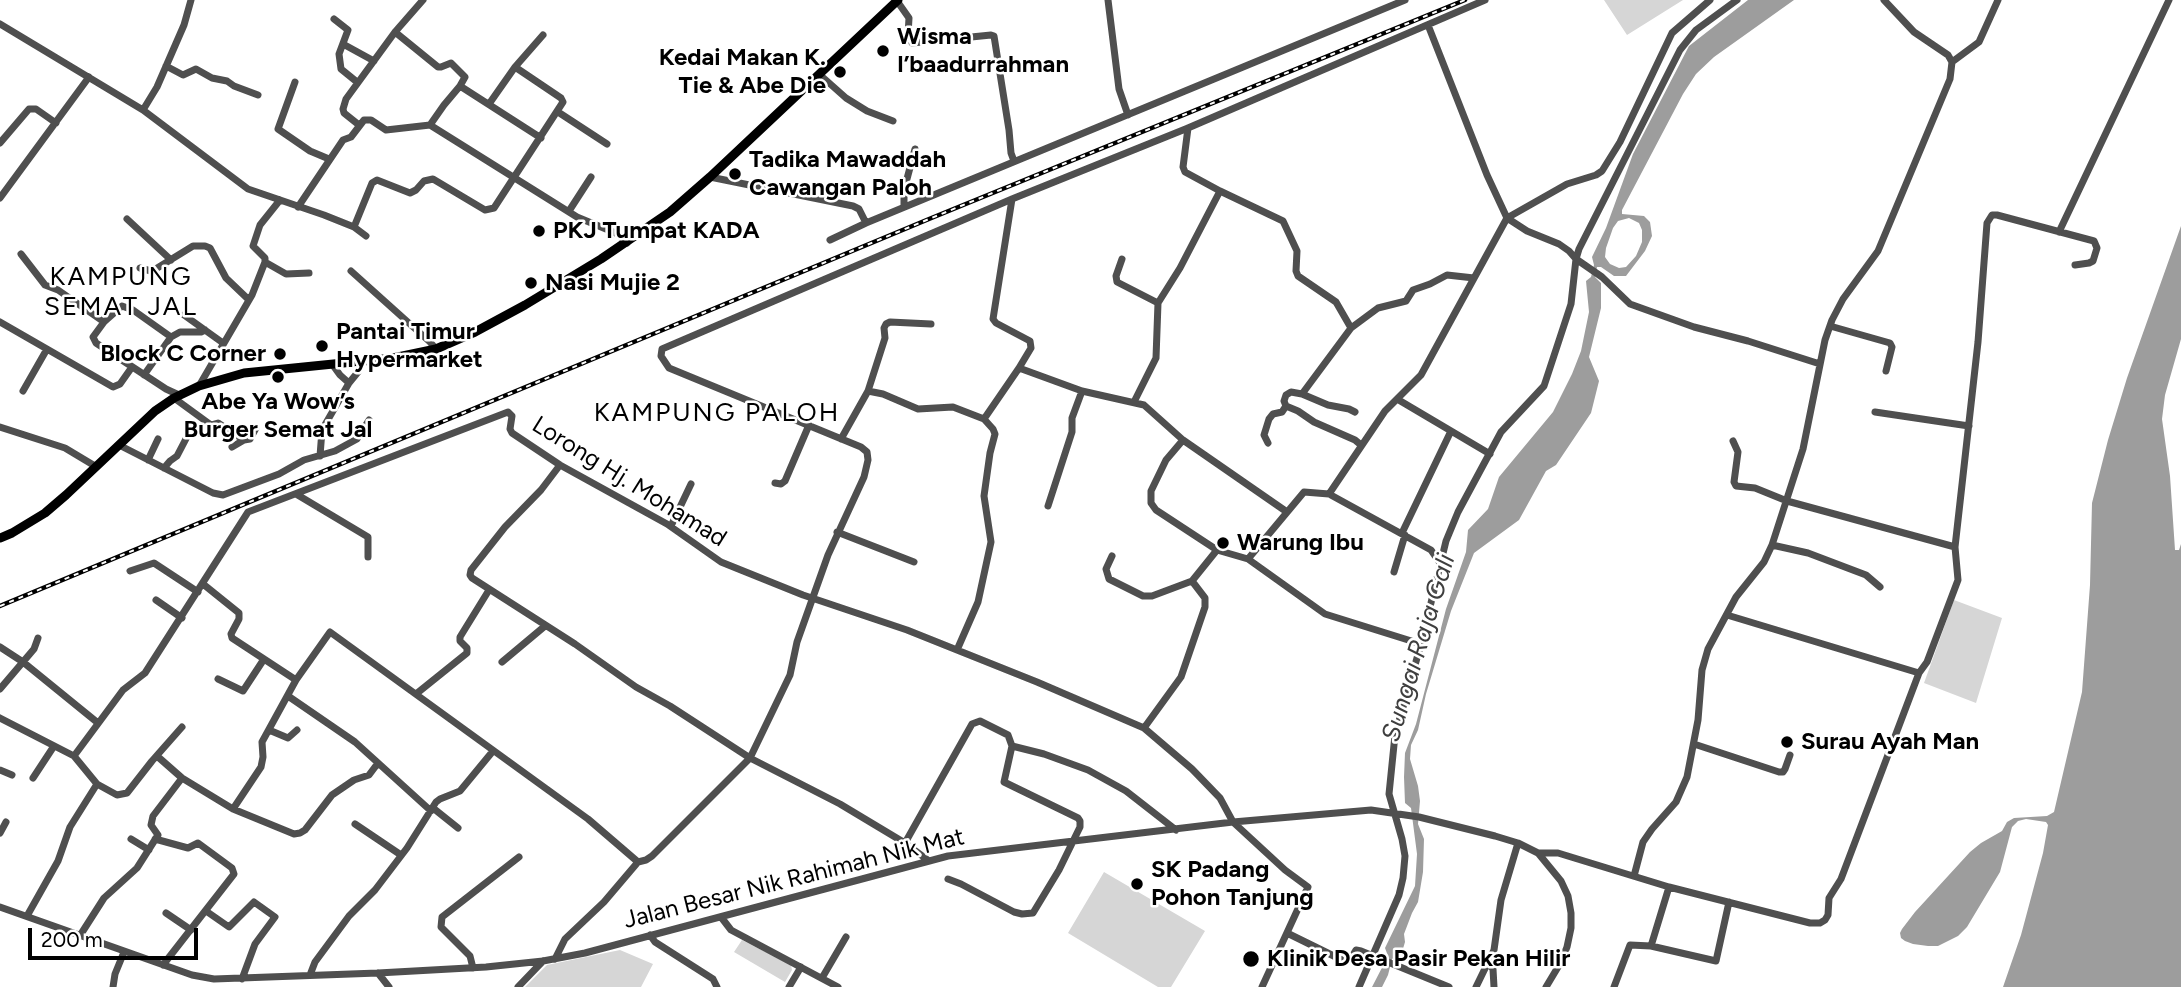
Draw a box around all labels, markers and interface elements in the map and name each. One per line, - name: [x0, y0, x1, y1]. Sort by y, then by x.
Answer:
- place label: Wisma I’baadurrahman: [897, 23, 1069, 79]
- marker: Wisma I’baadurrahman: [875, 43, 891, 59]
- place label: Kedai Makan K. Tie & Abe Die: [659, 44, 826, 100]
- marker: Kedai Makan K. Tie & Abe Die: [832, 64, 848, 80]
- place label: Tadika Mawaddah Cawangan Paloh: [749, 146, 946, 202]
- marker: Tadika Mawaddah Cawangan Paloh: [727, 166, 743, 182]
- place label: PKJ Tumpat KADA: [553, 217, 760, 245]
- marker: PKJ Tumpat KADA: [531, 223, 547, 239]
- district label: KAMPUNG SEMAT JAL: [45, 261, 197, 322]
- place label: Nasi Mujie 2: [545, 269, 680, 297]
- marker: Nasi Mujie 2: [523, 275, 539, 291]
- place label: Pantai Timur Hypermarket: [336, 318, 483, 374]
- marker: Pantai Timur Hypermarket: [314, 338, 330, 354]
- place label: Block C Corner: [100, 340, 266, 368]
- marker: Block C Corner: [272, 346, 288, 362]
- marker: Abe Ya Wow’s Burger Semat Jal: [270, 369, 286, 385]
- place label: Abe Ya Wow’s Burger Semat Jal: [184, 388, 372, 444]
- district label: KAMPUNG PALOH: [595, 397, 839, 429]
- street label: Lorong Hj. Mohamad: [526, 410, 732, 554]
- place label: Warung Ibu: [1237, 529, 1364, 557]
- marker: Warung Ibu: [1215, 535, 1231, 551]
- water label: Sungai Raja Gali: [1376, 550, 1462, 746]
- place label: Surau Ayah Man: [1801, 728, 1979, 756]
- marker: Surau Ayah Man: [1779, 734, 1795, 750]
- street label: Jalan Besar Nik Rahimah Nik Mat: [621, 823, 967, 935]
- place label: SK Padang Pohon Tanjung: [1151, 856, 1314, 912]
- marker: SK Padang Pohon Tanjung: [1129, 876, 1145, 892]
- scale bar: [32, 914, 201, 958]
- text: 200 m: [41, 927, 103, 952]
- place label: Klinik Desa Pasir Pekan Hilir: [1267, 945, 1570, 973]
- marker: Klinik Desa Pasir Pekan Hilir: [1241, 949, 1261, 969]

